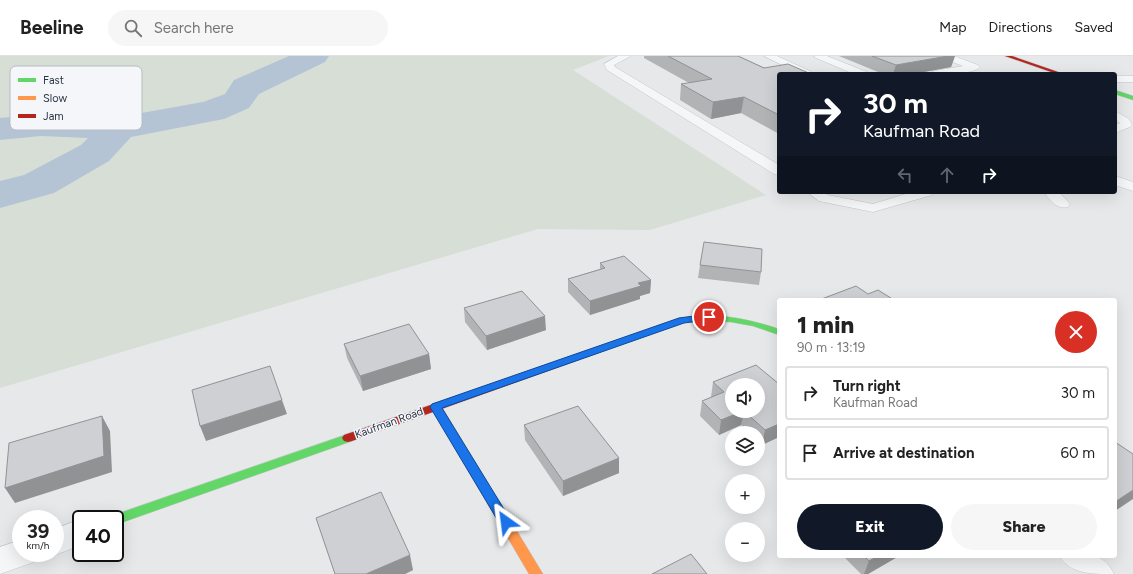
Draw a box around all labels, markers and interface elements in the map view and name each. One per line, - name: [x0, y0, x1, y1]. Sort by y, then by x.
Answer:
- search box: [108, 10, 388, 46]
- text: Beeline: [20, 16, 84, 39]
- icon: search: [122, 17, 144, 39]
- text: Search here: [154, 19, 234, 37]
- text: Map: [939, 19, 967, 36]
- text: Directions: [989, 19, 1052, 36]
- text: Saved: [1074, 19, 1113, 36]
- legend: [10, 66, 142, 130]
- text: Fast: [43, 74, 64, 87]
- text: 30 m: [863, 86, 928, 120]
- icon: right: [797, 88, 849, 140]
- text: Slow: [43, 92, 67, 105]
- text: Jam: [43, 110, 64, 123]
- text: Kaufman Road: [863, 120, 980, 142]
- icon: left: [894, 164, 916, 186]
- icon: ahead: [936, 164, 958, 186]
- icon: right: [978, 164, 1000, 186]
- pin: [692, 300, 726, 334]
- icon: arrive: [698, 306, 720, 328]
- text: 1 min: [797, 310, 854, 339]
- button: close: [1055, 311, 1097, 353]
- text: 90 m · 13:19: [797, 340, 865, 355]
- text: Turn right: [833, 377, 901, 395]
- map controls: [725, 378, 765, 562]
- button: sound: [725, 378, 765, 418]
- icon: right: [799, 382, 821, 404]
- text: 30 m: [1061, 384, 1095, 402]
- text: Kaufman Road: [833, 395, 918, 410]
- street label: Kaufman Road: [353, 405, 425, 441]
- button: layers: [725, 426, 765, 466]
- icon: arrive: [799, 442, 821, 464]
- text: Arrive at destination: [833, 444, 974, 462]
- text: 60 m: [1060, 444, 1095, 462]
- button: +: [725, 474, 765, 514]
- position arrow: [485, 501, 527, 543]
- button: Exit: [797, 504, 943, 550]
- button: Share: [951, 504, 1097, 550]
- speed limit sign: 40: [72, 510, 124, 562]
- text: 39: [27, 519, 49, 543]
- button: −: [725, 522, 765, 562]
- text: km/h: [27, 539, 49, 552]

